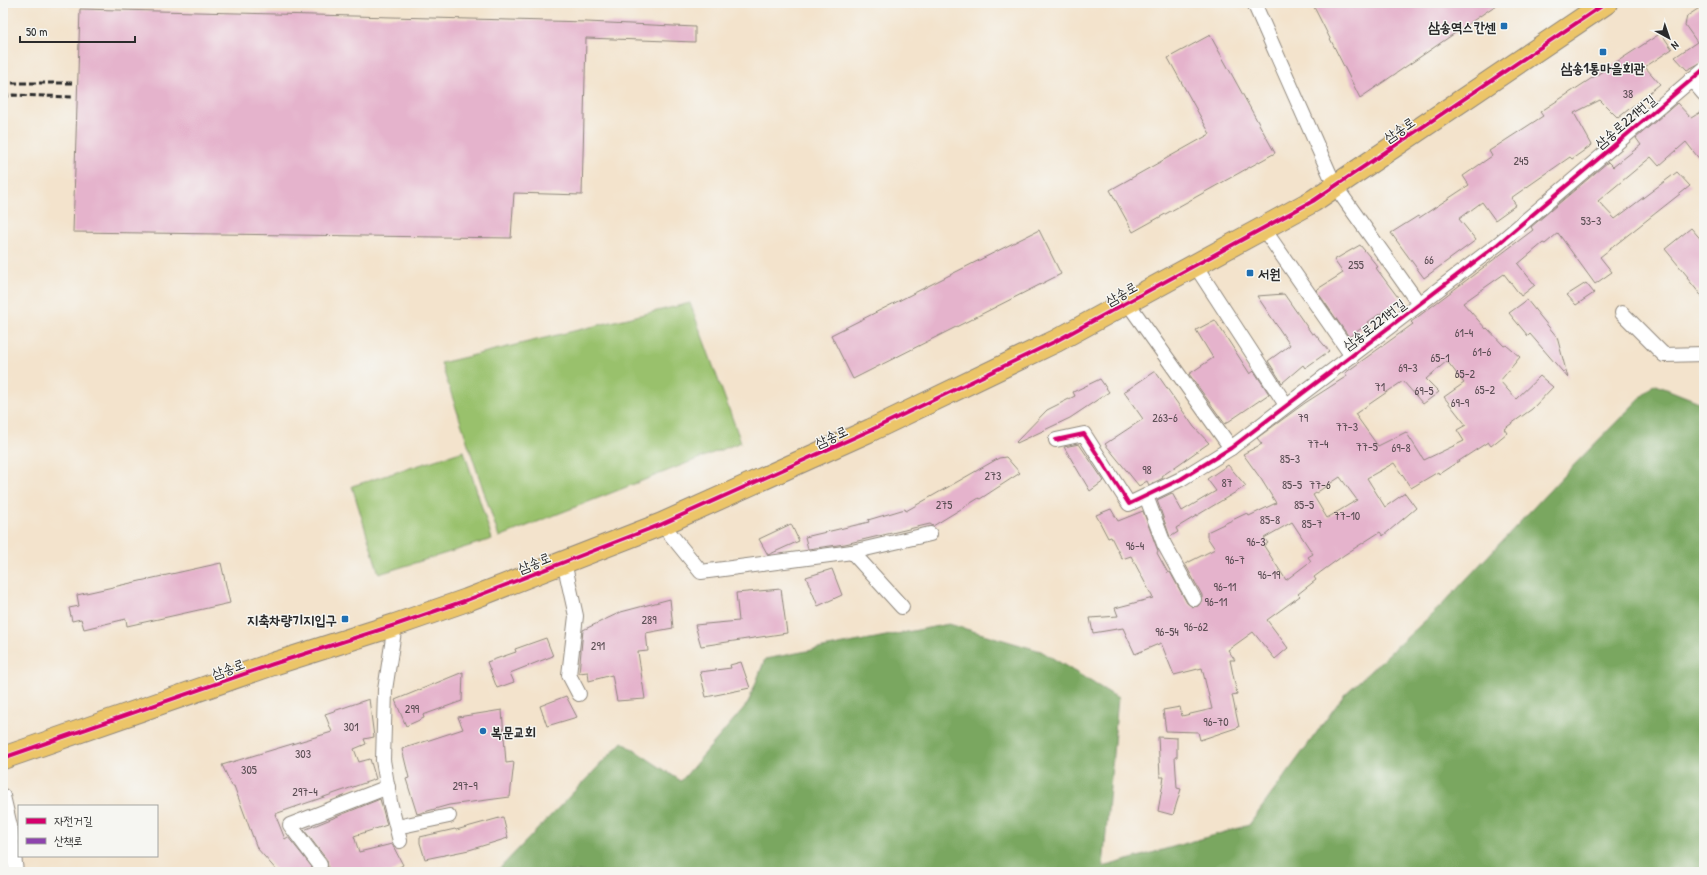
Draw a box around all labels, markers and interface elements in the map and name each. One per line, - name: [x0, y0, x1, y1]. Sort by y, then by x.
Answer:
- place label: 삼송역스칸센: [1427, 17, 1497, 36]
- scale bar: [20, 18, 135, 44]
- north arrow: [1649, 18, 1689, 58]
- marker: 삼송역스칸센: [1499, 21, 1509, 31]
- text: 50 m: [26, 23, 47, 40]
- text: N: [1669, 38, 1682, 53]
- marker: 삼송1통마을회관: [1598, 47, 1608, 57]
- place label: 삼송1통마을회관: [1560, 58, 1646, 77]
- house number: 38: [1623, 85, 1633, 102]
- street label: 삼송로221번길: [1590, 89, 1660, 152]
- street label: 삼송로: [1380, 112, 1418, 146]
- house number: 245: [1513, 152, 1529, 169]
- house number: 53-3: [1581, 212, 1601, 229]
- house number: 66: [1424, 251, 1434, 268]
- house number: 255: [1348, 256, 1364, 273]
- place label: 서원: [1258, 264, 1281, 283]
- marker: 서원: [1245, 268, 1255, 278]
- street label: 삼송로: [1102, 276, 1140, 310]
- street label: 삼송로221번길: [1339, 294, 1410, 354]
- house number: 61-4: [1455, 324, 1474, 341]
- house number: 61-6: [1473, 343, 1492, 360]
- house number: 65-1: [1430, 349, 1450, 366]
- house number: 69-3: [1398, 359, 1418, 376]
- house number: 65-2: [1455, 365, 1476, 382]
- house number: 71: [1375, 378, 1385, 395]
- house number: 65-2: [1475, 381, 1496, 398]
- house number: 69-5: [1414, 382, 1434, 399]
- house number: 69-9: [1451, 394, 1470, 411]
- house number: 263-6: [1152, 409, 1178, 426]
- house number: 79: [1298, 409, 1309, 426]
- house number: 77-3: [1336, 418, 1358, 435]
- street label: 삼송로: [812, 420, 850, 452]
- house number: 77-4: [1307, 435, 1329, 452]
- house number: 77-5: [1356, 438, 1378, 455]
- house number: 69-8: [1391, 439, 1411, 456]
- house number: 85-3: [1280, 450, 1300, 467]
- house number: 98: [1142, 461, 1152, 478]
- house number: 273: [985, 467, 1001, 484]
- house number: 87: [1221, 474, 1233, 491]
- house number: 85-5: [1282, 476, 1302, 493]
- house number: 77-6: [1309, 476, 1331, 493]
- house number: 275: [936, 496, 952, 513]
- house number: 85-5: [1294, 496, 1314, 513]
- house number: 77-10: [1334, 507, 1360, 524]
- house number: 85-8: [1260, 511, 1280, 528]
- house number: 85-7: [1301, 515, 1323, 532]
- house number: 96-3: [1246, 533, 1266, 550]
- house number: 96-4: [1126, 537, 1145, 554]
- street label: 삼송로: [515, 547, 553, 577]
- house number: 96-7: [1225, 551, 1245, 568]
- house number: 96-19: [1258, 566, 1281, 583]
- house number: 96-11: [1214, 578, 1236, 595]
- house number: 96-11: [1205, 593, 1227, 610]
- place label: 지축차량기지입구: [247, 610, 337, 629]
- house number: 289: [641, 611, 657, 628]
- marker: 지축차량기지입구: [340, 614, 350, 624]
- house number: 96-62: [1184, 618, 1209, 635]
- house number: 96-54: [1155, 623, 1179, 640]
- house number: 291: [591, 637, 605, 654]
- street label: 삼송로: [209, 654, 247, 682]
- house number: 299: [405, 700, 420, 717]
- house number: 96-70: [1203, 713, 1229, 730]
- house number: 301: [343, 718, 359, 735]
- place label: 복문교회: [491, 722, 536, 741]
- marker: 복문교회: [478, 726, 488, 736]
- house number: 303: [295, 745, 311, 762]
- house number: 305: [241, 761, 257, 778]
- house number: 297-9: [452, 777, 478, 794]
- house number: 297-4: [292, 783, 318, 800]
- legend: [18, 805, 158, 857]
- text: 자전거길: [54, 812, 93, 829]
- text: 산책로: [54, 832, 83, 849]

